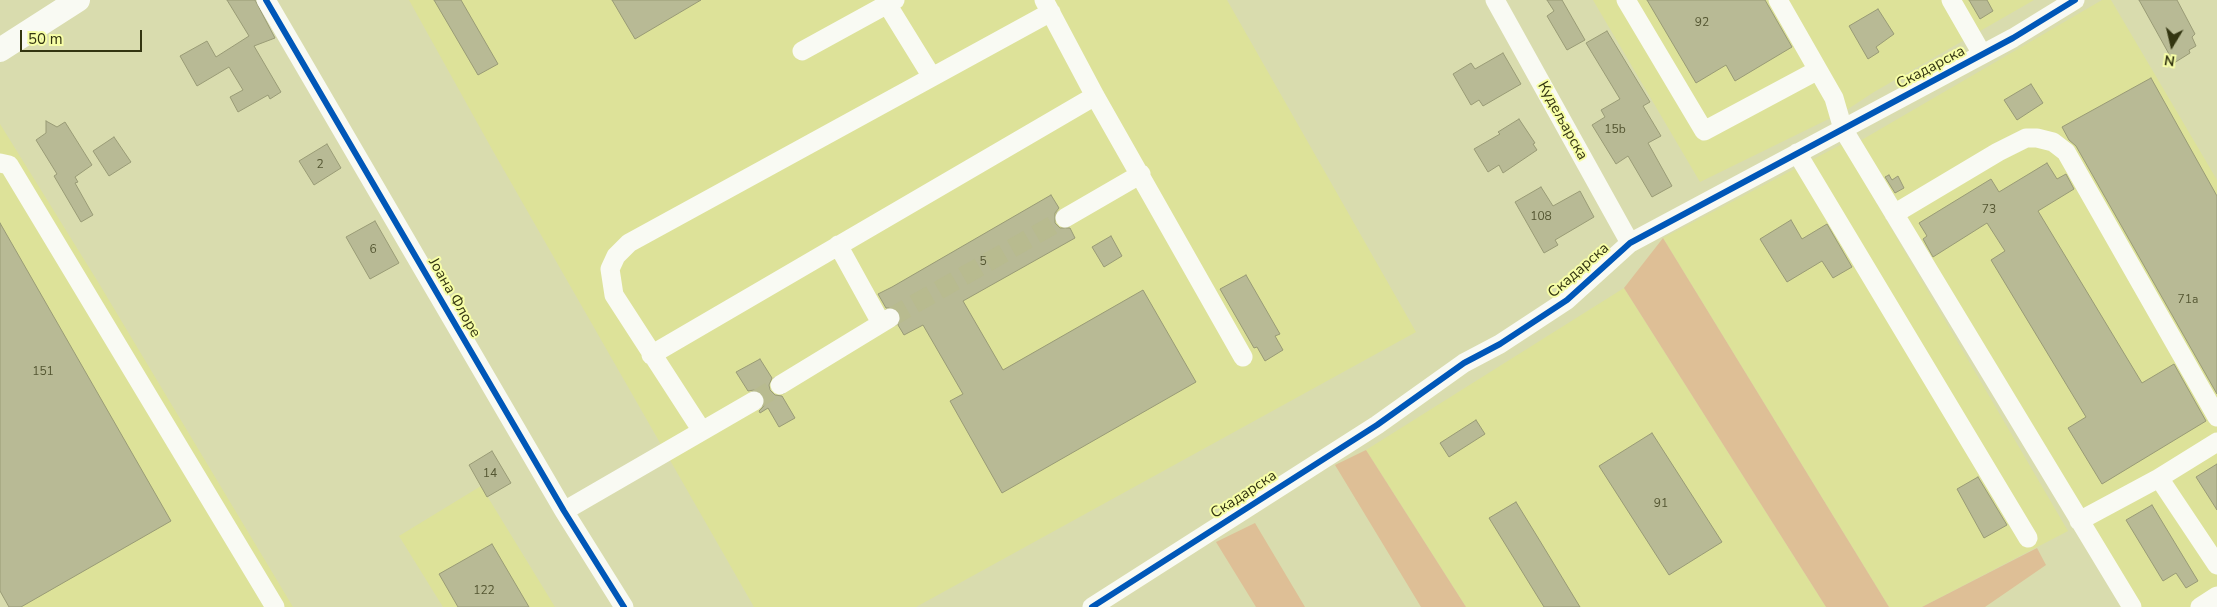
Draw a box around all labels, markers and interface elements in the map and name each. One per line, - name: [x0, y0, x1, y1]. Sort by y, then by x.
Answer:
- house number: 92: [1695, 16, 1709, 30]
- scale bar: [22, 20, 145, 52]
- north arrow: [2147, 20, 2197, 70]
- text: 50 m: [28, 29, 63, 49]
- street label: Скадарска: [1894, 42, 1968, 94]
- text: N: [2163, 50, 2176, 71]
- street label: Кудељарска: [1533, 79, 1591, 163]
- house number: 15b: [1604, 123, 1626, 137]
- house number: 2: [316, 158, 324, 172]
- house number: 73: [1982, 203, 1996, 217]
- house number: 108: [1530, 210, 1552, 224]
- street label: Скадарска: [1545, 240, 1613, 302]
- house number: 6: [369, 243, 377, 257]
- street label: Јоана Флоре: [424, 255, 484, 341]
- house number: 5: [979, 255, 987, 269]
- house number: 71a: [2178, 293, 2198, 307]
- house number: 151: [32, 365, 54, 379]
- house number: 14: [483, 467, 497, 481]
- street label: Скадарска: [1208, 467, 1280, 523]
- house number: 91: [1654, 497, 1668, 511]
- house number: 122: [473, 584, 495, 598]

